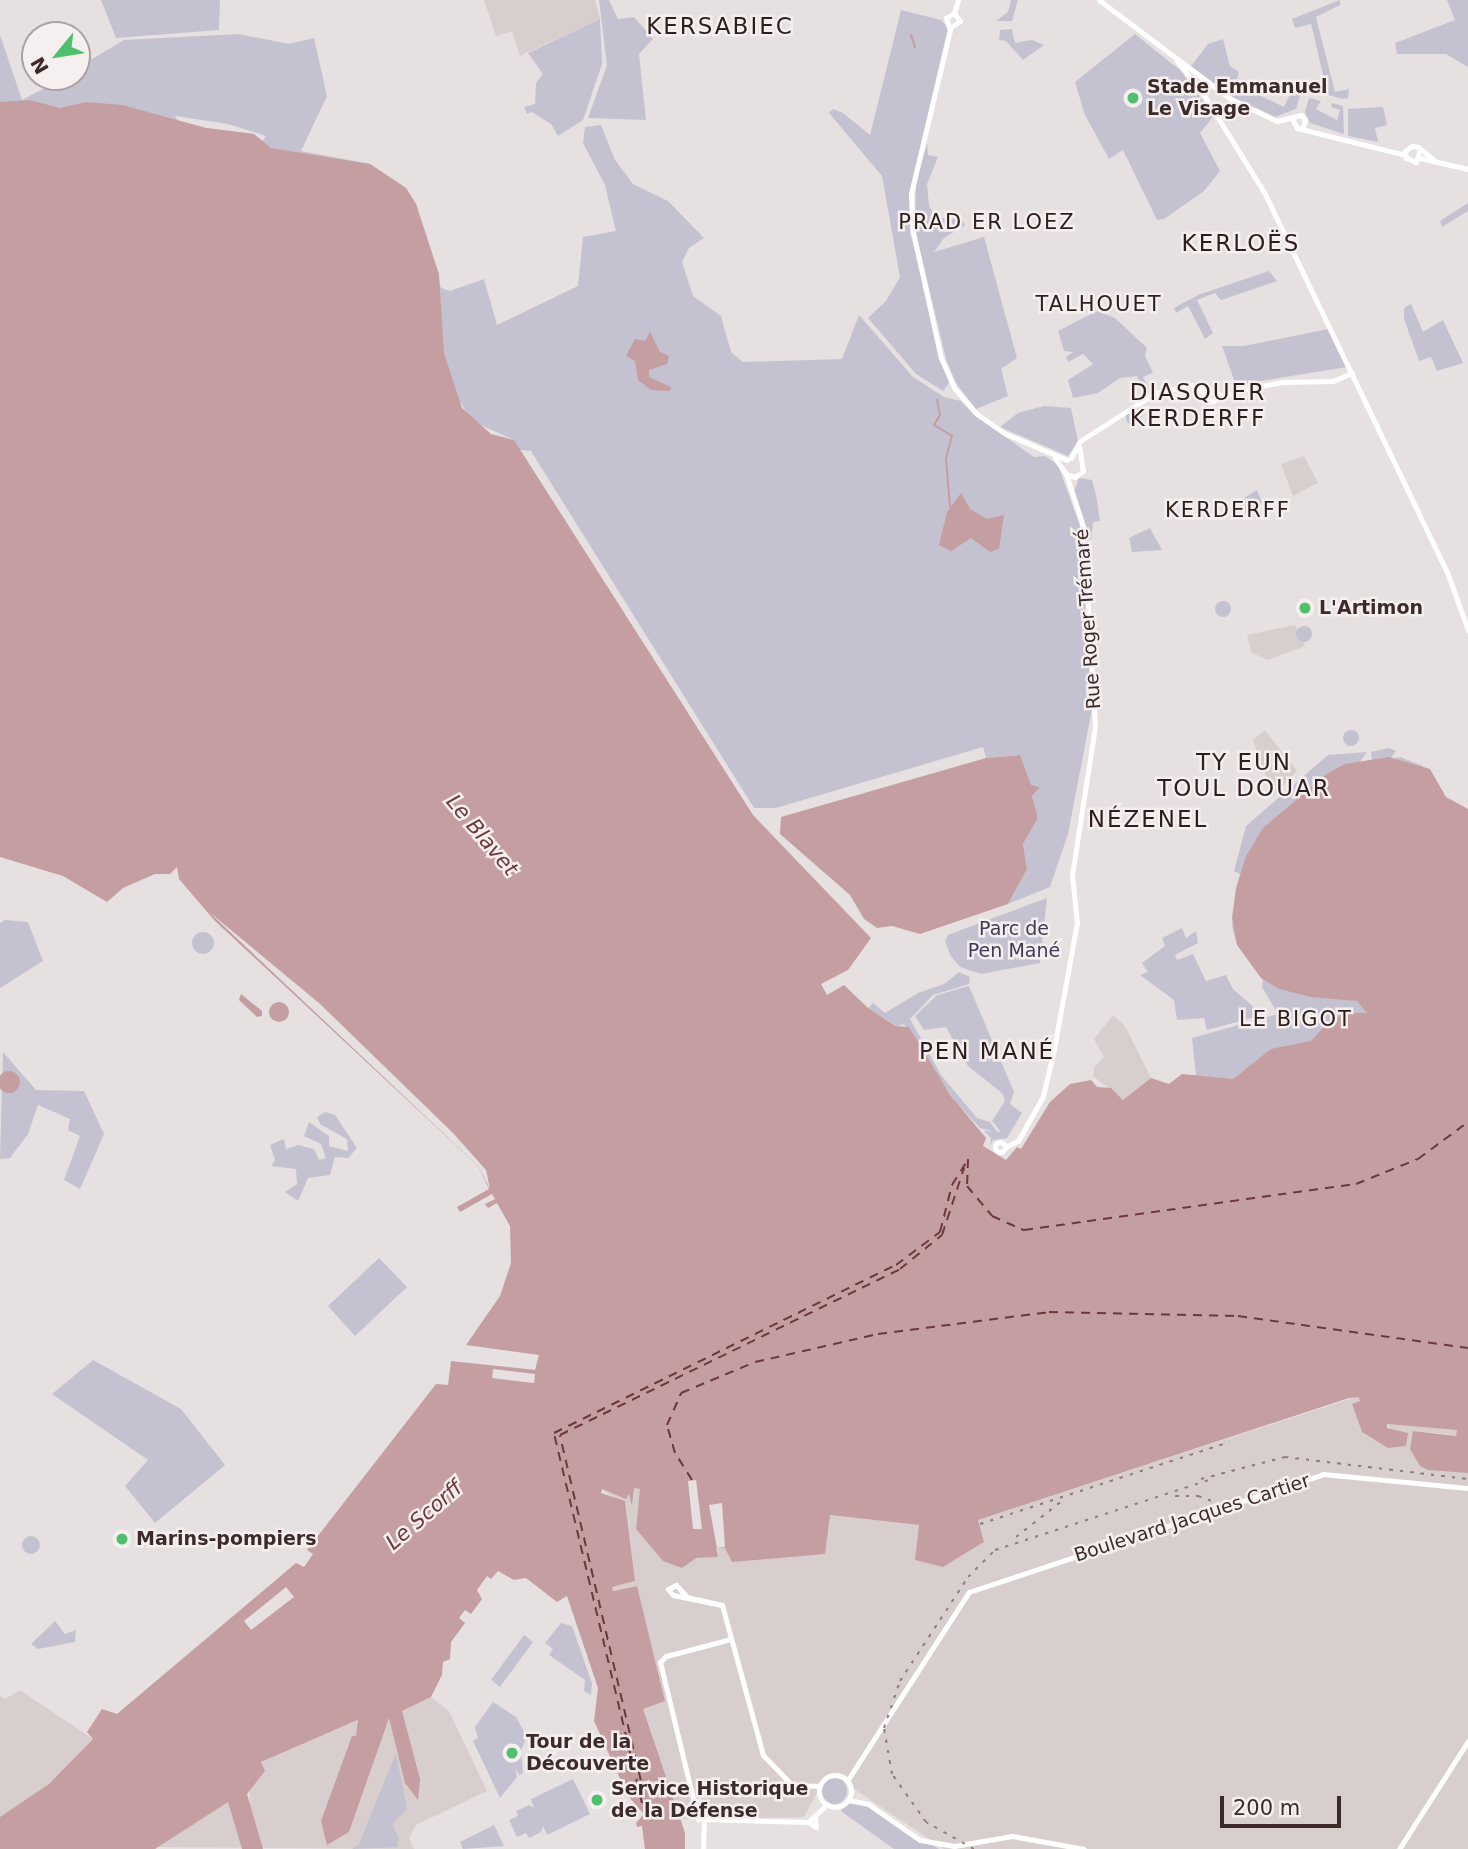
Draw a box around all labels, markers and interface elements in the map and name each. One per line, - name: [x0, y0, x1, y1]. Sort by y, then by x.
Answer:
- district label: KERSABIEC: [647, 12, 793, 40]
- north arrow: [21, 21, 91, 91]
- text: N: [26, 53, 53, 78]
- place label: Stade Emmanuel Le Visage: [1147, 76, 1328, 120]
- marker: Stade Emmanuel Le Visage: [1125, 90, 1141, 106]
- district label: PRAD ER LOEZ: [900, 209, 1074, 235]
- district label: KERLOËS: [1182, 229, 1300, 257]
- district label: TALHOUET: [1036, 291, 1162, 317]
- district label: DIASQUER KERDERFF: [1131, 378, 1265, 432]
- district label: KERDERFF: [1166, 497, 1290, 523]
- street label: Rue Roger Trémaré: [1070, 528, 1106, 710]
- place label: L'Artimon: [1319, 597, 1423, 619]
- marker: L'Artimon: [1297, 600, 1313, 616]
- district label: TY EUN TOUL DOUAR: [1159, 748, 1329, 802]
- water label: Le Blavet: [441, 789, 523, 881]
- district label: NÉZENEL: [1089, 805, 1207, 833]
- park label: Parc de Pen Mané: [968, 918, 1060, 962]
- district label: LE BIGOT: [1240, 1006, 1352, 1032]
- district label: PEN MANÉ: [920, 1037, 1054, 1065]
- street label: Boulevard Jacques Cartier: [1071, 1469, 1313, 1567]
- water label: Le Scorff: [381, 1475, 467, 1555]
- place label: Marins-pompiers: [136, 1528, 316, 1550]
- marker: Marins-pompiers: [114, 1531, 130, 1547]
- place label: Tour de la Découverte: [526, 1731, 649, 1775]
- marker: Tour de la Découverte: [504, 1745, 520, 1761]
- place label: Service Historique de la Défense: [611, 1778, 808, 1822]
- scale bar: [1223, 1783, 1344, 1827]
- marker: Service Historique de la Défense: [589, 1792, 605, 1808]
- text: 200 m: [1233, 1796, 1300, 1820]

